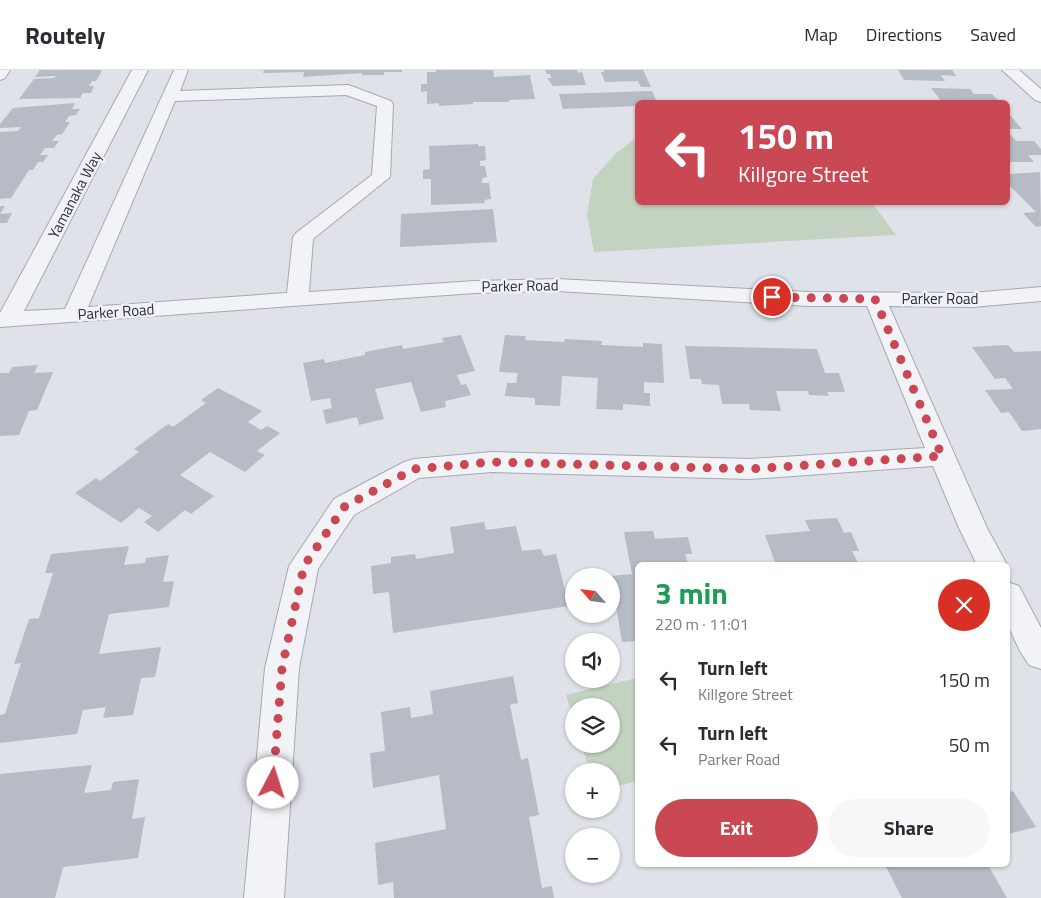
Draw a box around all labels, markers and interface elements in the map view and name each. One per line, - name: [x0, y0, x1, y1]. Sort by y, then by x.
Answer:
- text: Routely: [25, 17, 105, 53]
- text: Map: [804, 21, 838, 48]
- text: Directions: [866, 21, 942, 48]
- text: Saved: [970, 21, 1016, 48]
- text: 150 m: [738, 109, 834, 163]
- icon: left: [655, 120, 720, 185]
- street label: Yamanaka Way: [42, 147, 107, 243]
- text: Killgore Street: [738, 157, 868, 191]
- street label: Parker Road: [481, 273, 559, 298]
- pin: [751, 276, 793, 318]
- icon: arrive: [758, 283, 786, 311]
- street label: Parker Road: [901, 287, 979, 310]
- street label: Parker Road: [77, 297, 155, 326]
- north arrow: [565, 568, 620, 622]
- map controls: [565, 568, 620, 883]
- text: 3 min: [655, 570, 728, 616]
- button: close: [938, 579, 990, 631]
- text: 220 m · 11:01: [655, 612, 749, 636]
- button: sound: [565, 633, 620, 688]
- text: Turn left: [698, 653, 768, 682]
- text: 150 m: [938, 665, 990, 694]
- icon: left: [655, 666, 683, 694]
- text: Killgore Street: [698, 682, 793, 706]
- button: layers: [565, 698, 620, 753]
- text: Turn left: [698, 718, 768, 747]
- text: 50 m: [949, 730, 990, 759]
- icon: left: [655, 731, 683, 759]
- text: Parker Road: [698, 747, 780, 771]
- position arrow: [246, 756, 298, 808]
- button: +: [565, 763, 620, 818]
- button: Exit: [655, 799, 818, 857]
- button: Share: [828, 799, 990, 857]
- button: −: [565, 828, 620, 883]

